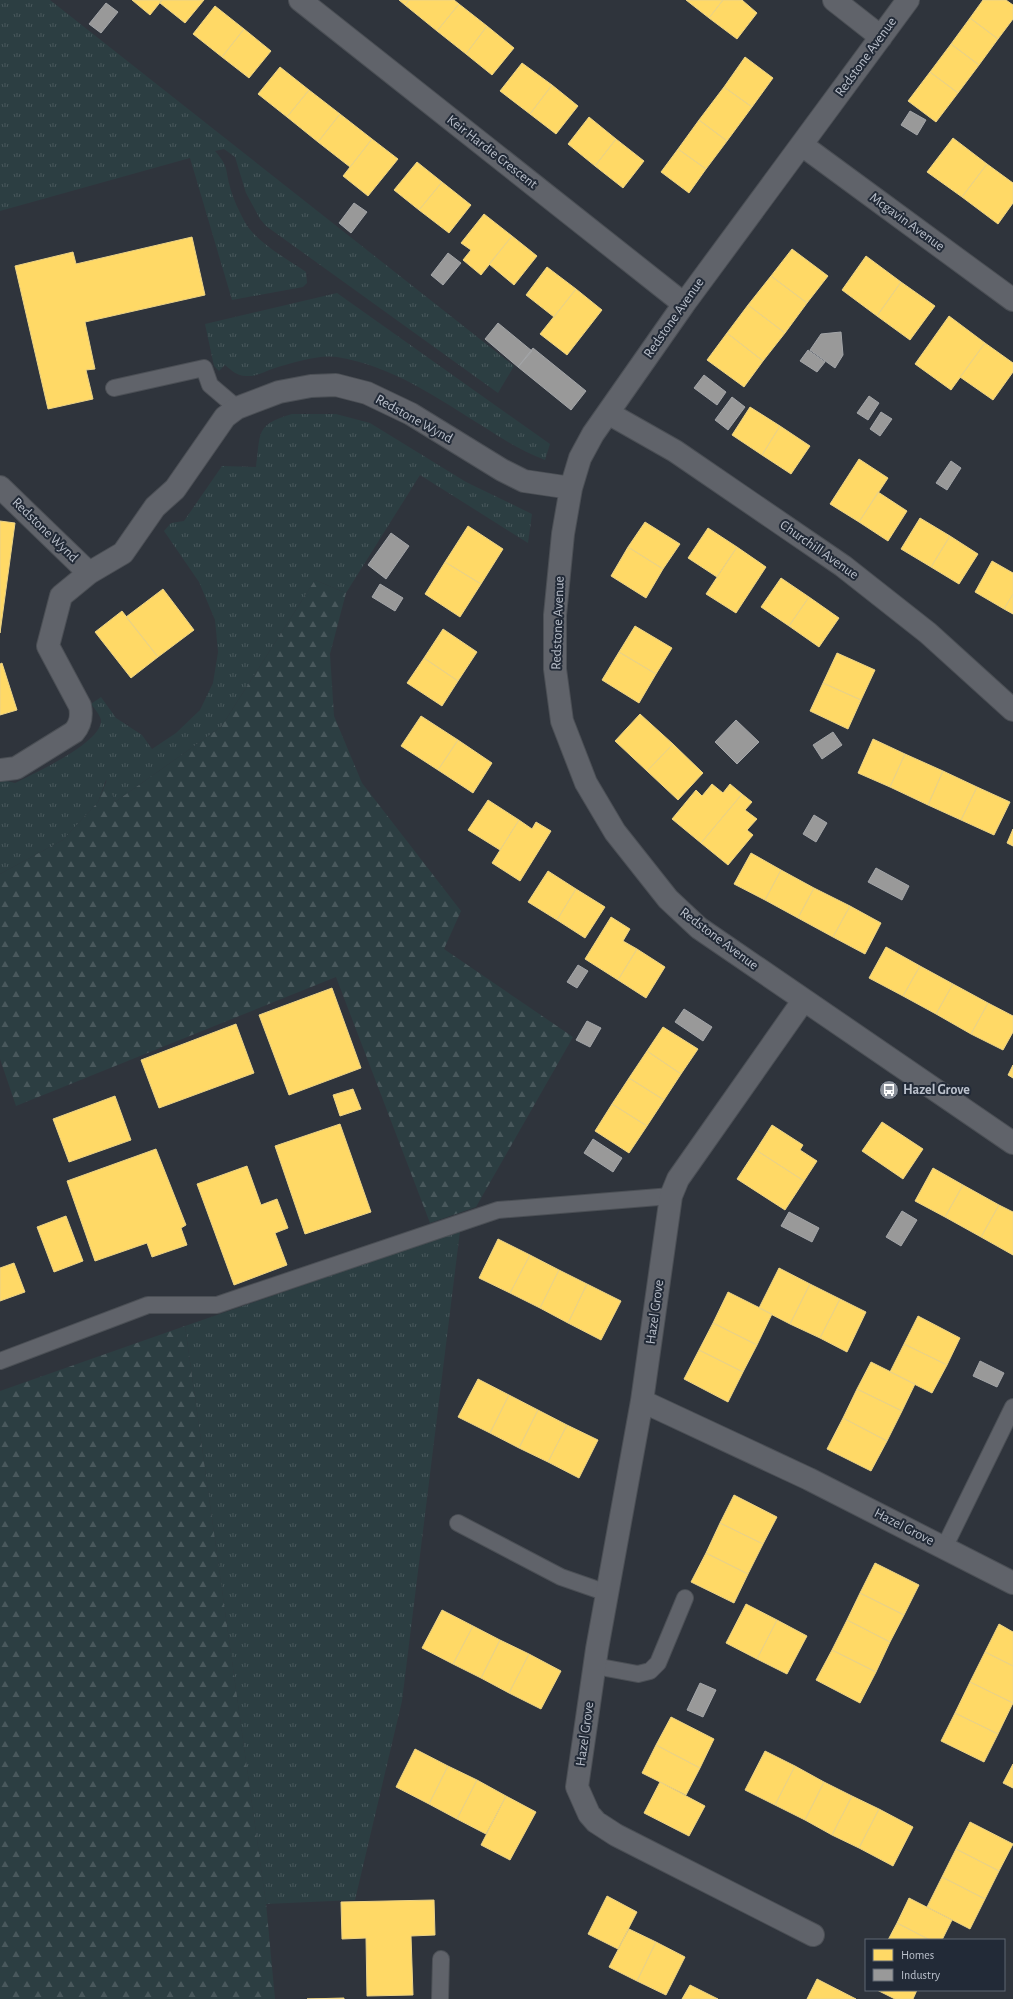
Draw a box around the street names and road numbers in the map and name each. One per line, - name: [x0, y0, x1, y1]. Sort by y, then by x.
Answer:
- street label: Redstone Avenue: [833, 15, 899, 99]
- street label: Keir Hardie Crescent: [444, 113, 540, 192]
- street label: Mcgavin Avenue: [867, 190, 947, 254]
- street label: Redstone Avenue: [641, 275, 707, 361]
- street label: Redstone Wynd: [373, 392, 455, 446]
- street label: Redstone Wynd: [9, 495, 81, 565]
- street label: Churchill Avenue: [777, 518, 861, 582]
- street label: Redstone Avenue: [549, 576, 567, 670]
- street label: Redstone Avenue: [677, 905, 761, 973]
- street label: Hazel Grove: [644, 1279, 666, 1345]
- street label: Hazel Grove: [872, 1506, 936, 1548]
- street label: Hazel Grove: [574, 1701, 596, 1767]

